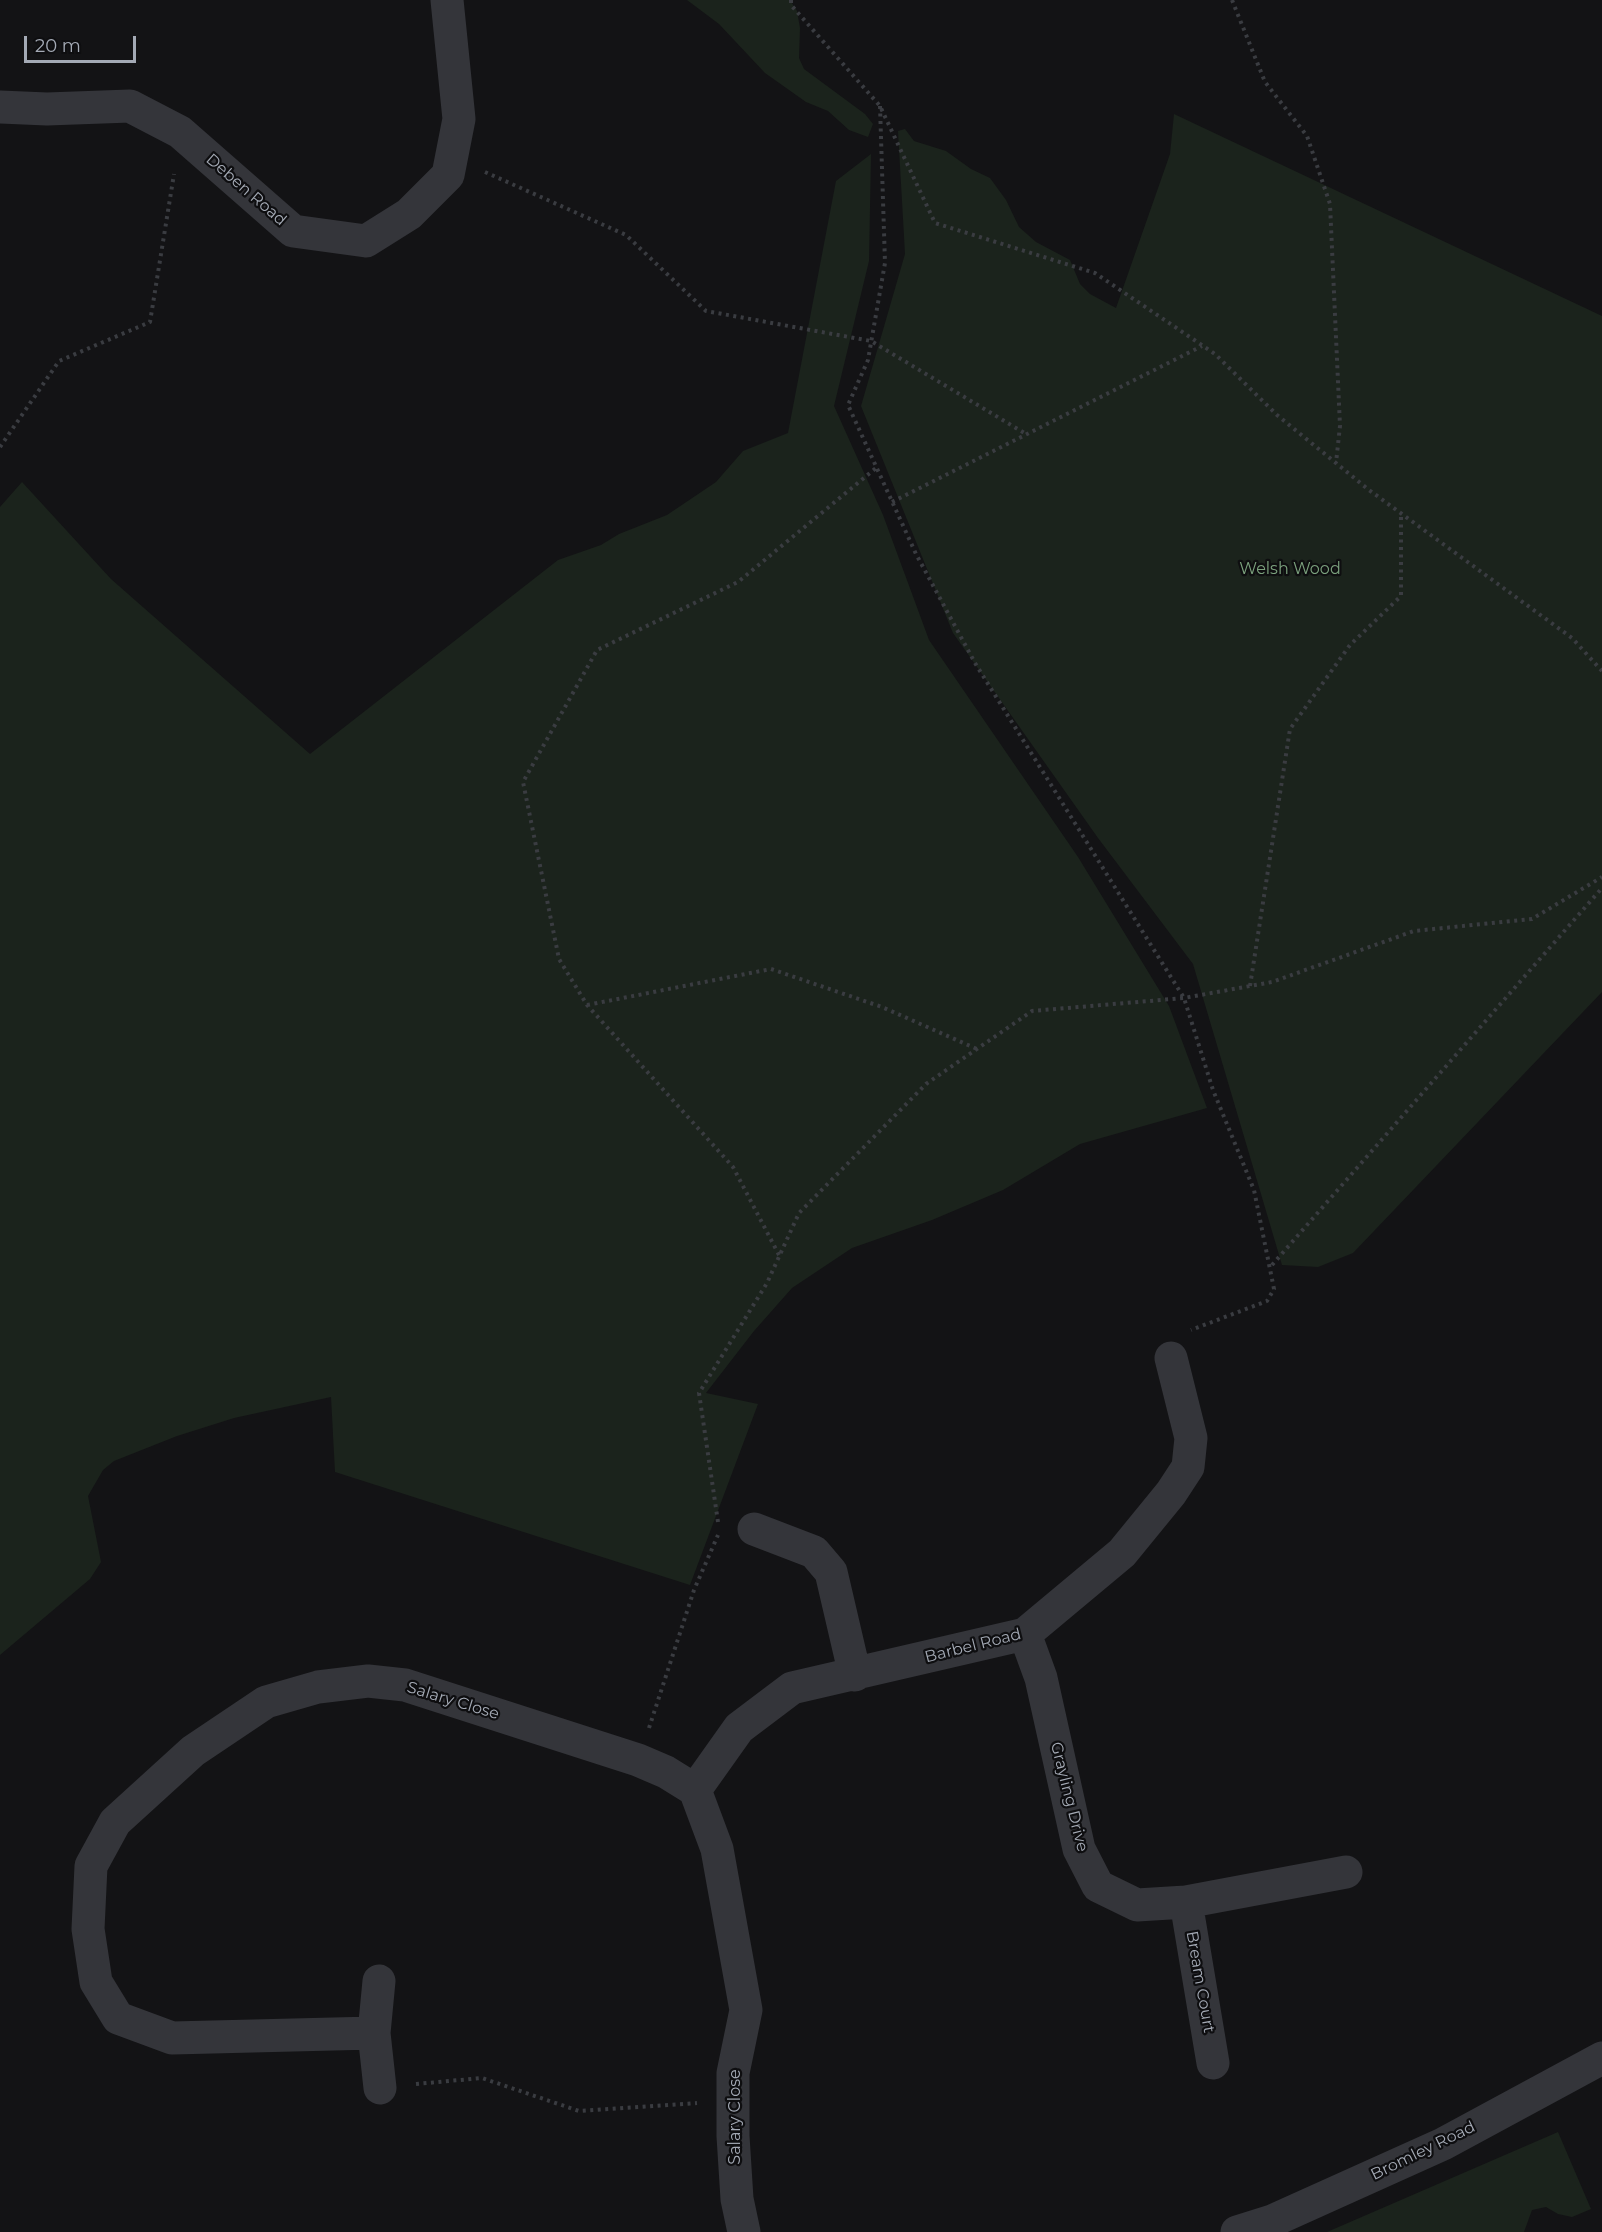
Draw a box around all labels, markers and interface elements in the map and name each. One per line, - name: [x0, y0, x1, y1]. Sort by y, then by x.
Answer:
- scale bar: [27, 24, 140, 62]
- text: 20 m: [35, 35, 81, 57]
- street label: Deben Road: [202, 150, 290, 230]
- park label: Welsh Wood: [1239, 559, 1341, 579]
- street label: Barbel Road: [923, 1625, 1023, 1667]
- street label: Salary Close: [405, 1678, 501, 1724]
- street label: Grayling Drive: [1046, 1740, 1092, 1854]
- street label: Bream Court: [1182, 1930, 1218, 2034]
- street label: Salary Close: [725, 2069, 745, 2165]
- street label: Bromley Road: [1368, 2117, 1478, 2185]

